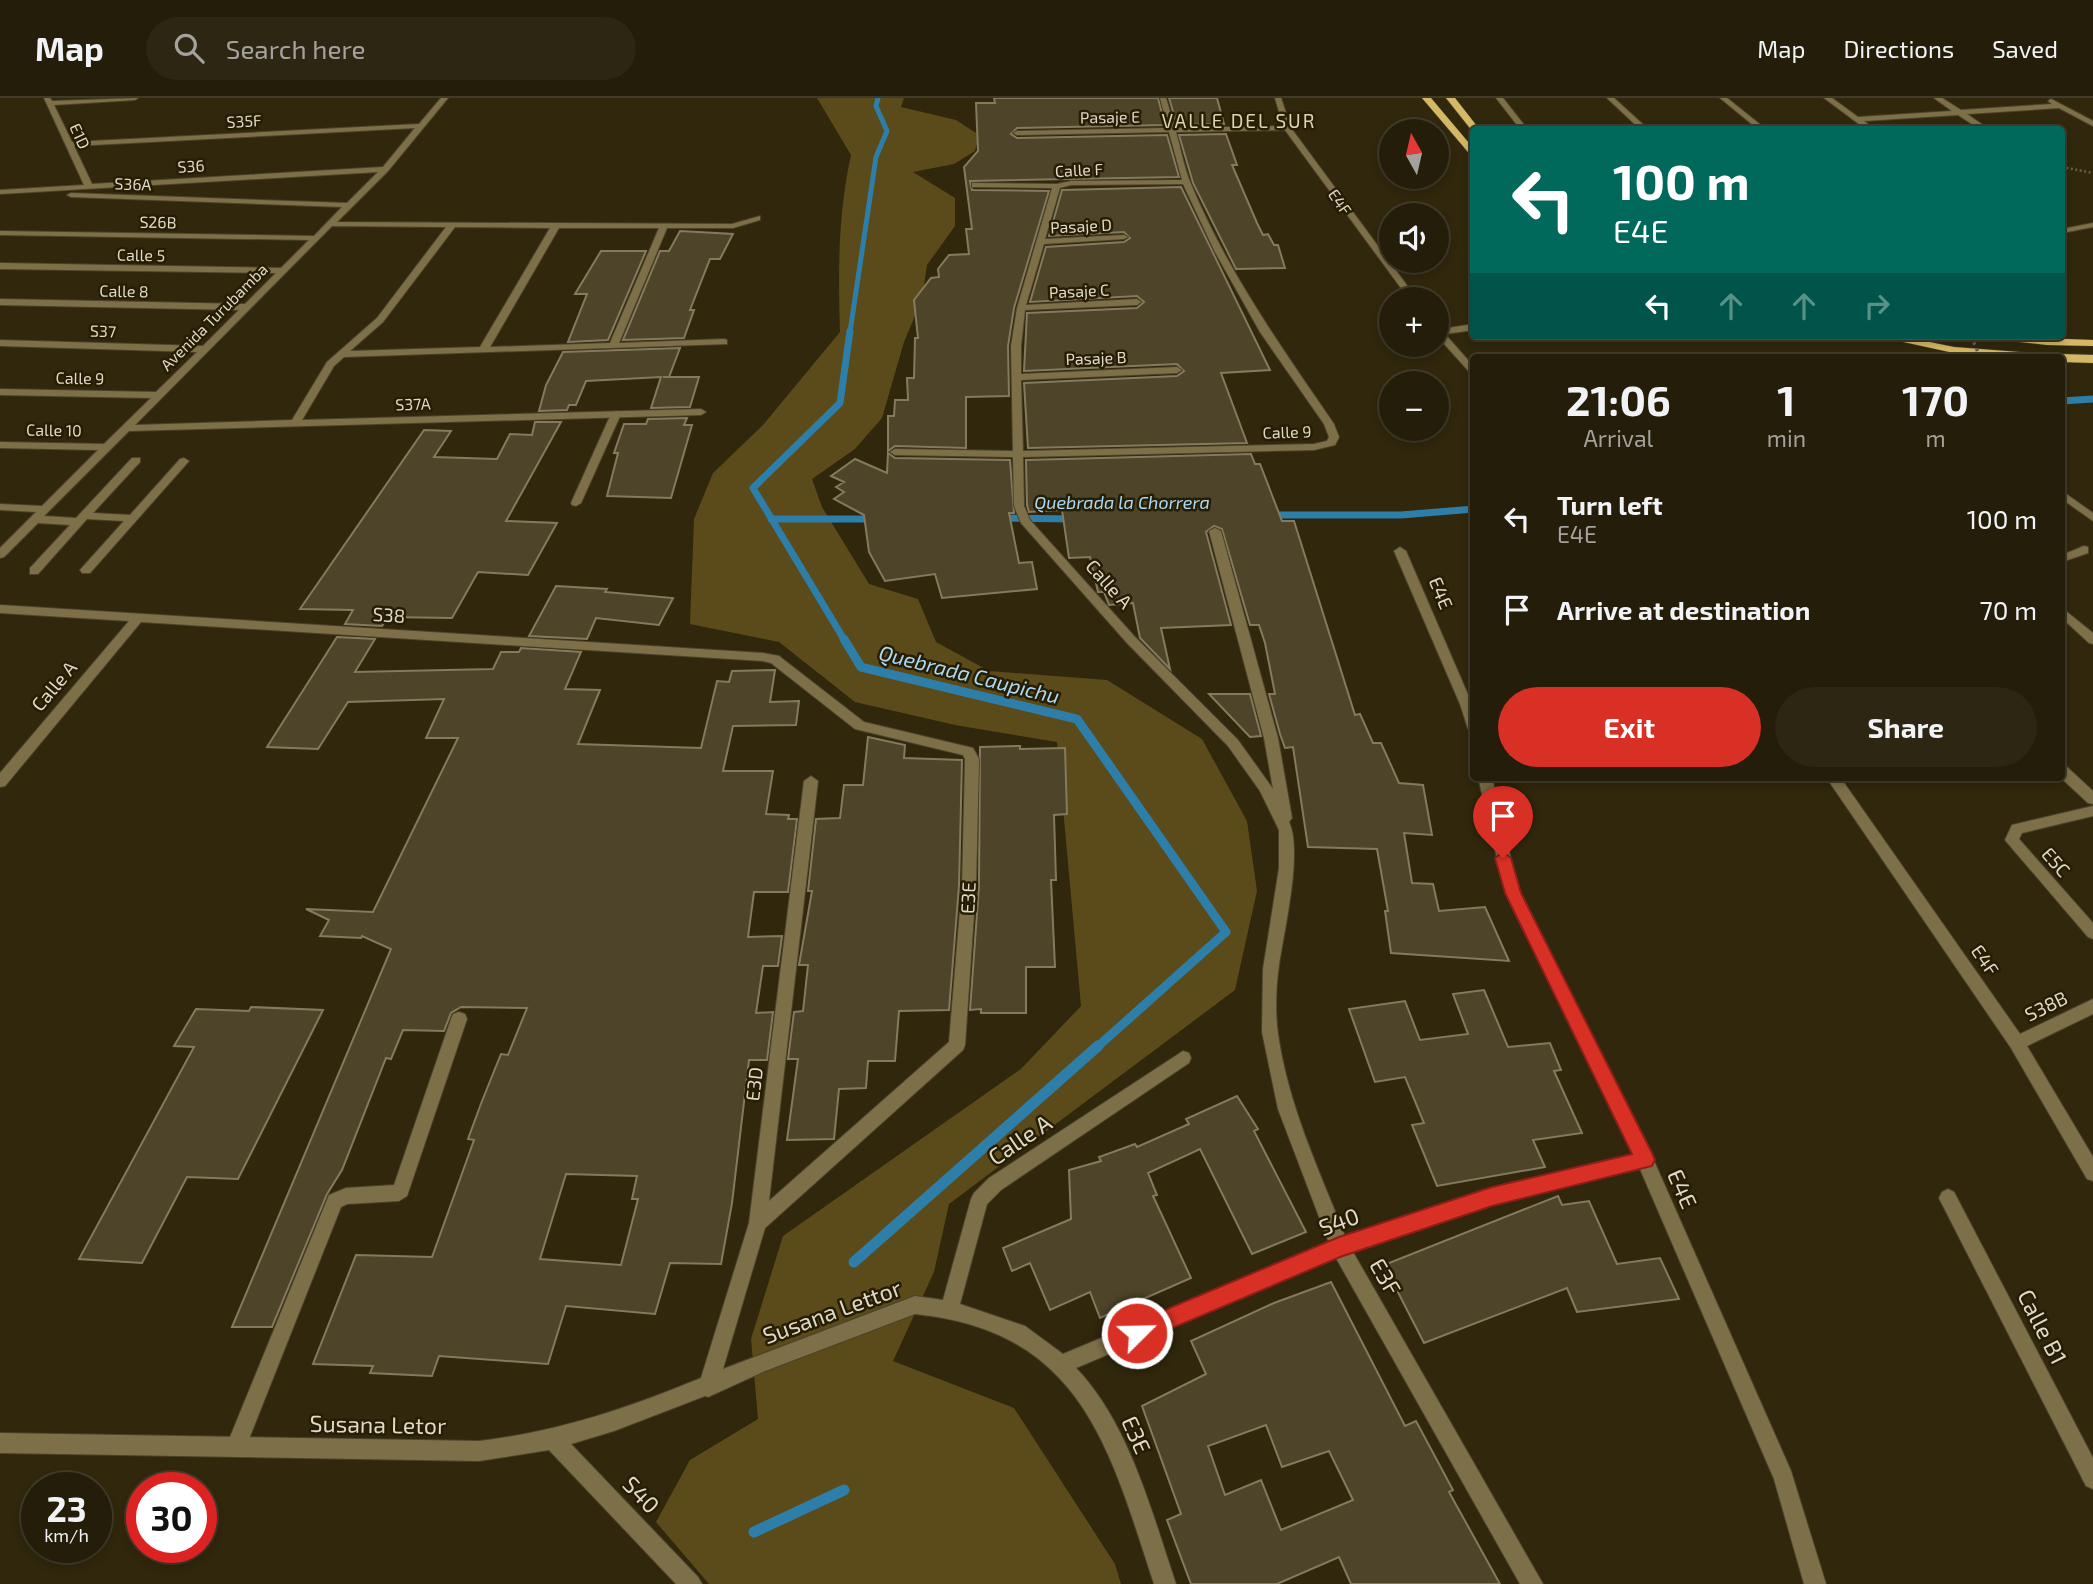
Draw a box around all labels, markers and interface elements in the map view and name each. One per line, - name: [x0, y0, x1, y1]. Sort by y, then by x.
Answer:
- search box: [146, 17, 636, 80]
- text: Map: [35, 28, 104, 68]
- icon: search: [170, 29, 208, 67]
- text: Search here: [226, 33, 365, 64]
- text: Map: [1757, 34, 1805, 63]
- text: Directions: [1843, 34, 1954, 63]
- text: Saved: [1992, 34, 2058, 63]
- street label: Pasaje E: [1080, 106, 1140, 128]
- district label: VALLE DEL SUR: [1161, 109, 1317, 132]
- street label: S35F: [226, 110, 262, 131]
- north arrow: [1379, 119, 1449, 189]
- map controls: [1379, 119, 1449, 441]
- street label: E1D: [66, 120, 95, 152]
- text: 100 m: [1613, 151, 1750, 210]
- icon: left: [1498, 154, 1589, 245]
- street label: S36: [177, 155, 205, 176]
- street label: Calle F: [1054, 159, 1104, 180]
- street label: S36A: [114, 173, 152, 194]
- street label: E4F: [1325, 185, 1356, 219]
- button: sound: [1379, 203, 1449, 273]
- text: E4E: [1613, 211, 1668, 249]
- street label: S26B: [139, 212, 177, 231]
- street label: Pasaje D: [1050, 214, 1112, 238]
- street label: Calle 5: [117, 245, 165, 264]
- street label: Avenida Turubamba: [156, 259, 271, 374]
- street label: Pasaje C: [1048, 279, 1110, 303]
- street label: Calle 8: [99, 281, 149, 300]
- button: +: [1379, 287, 1449, 357]
- icon: left: [1639, 287, 1677, 325]
- icon: ahead: [1712, 287, 1750, 325]
- icon: ahead: [1785, 287, 1823, 325]
- icon: right: [1858, 287, 1896, 325]
- street label: S37: [90, 321, 116, 340]
- street label: Pasaje B: [1065, 347, 1127, 369]
- street label: Calle 9: [55, 368, 105, 387]
- button: −: [1379, 371, 1449, 441]
- text: 21:06: [1566, 374, 1671, 424]
- text: 1: [1777, 374, 1795, 424]
- text: 170: [1902, 374, 1969, 424]
- street label: S37A: [395, 393, 431, 414]
- street label: Calle 10: [26, 420, 82, 439]
- street label: Calle 9: [1262, 421, 1312, 442]
- text: Arrival: [1583, 424, 1653, 452]
- text: min: [1767, 424, 1806, 452]
- text: m: [1925, 424, 1946, 452]
- text: Turn left: [1557, 489, 1663, 520]
- water label: Quebrada la Chorrera: [1034, 491, 1210, 513]
- icon: left: [1498, 500, 1536, 538]
- text: 100 m: [1967, 503, 2037, 534]
- text: E4E: [1557, 520, 1597, 548]
- street label: Calle A: [1081, 554, 1138, 613]
- street label: E4E: [1424, 573, 1458, 612]
- icon: arrive: [1498, 591, 1536, 629]
- text: Arrive at destination: [1557, 594, 1810, 625]
- text: 70 m: [1979, 594, 2037, 625]
- street label: S38: [372, 602, 406, 627]
- water label: Quebrada Caupichu: [876, 639, 1062, 709]
- street label: Calle A: [26, 656, 81, 715]
- button: Exit: [1498, 687, 1761, 767]
- button: Share: [1775, 687, 2037, 767]
- pin: [1473, 786, 1533, 858]
- icon: arrive: [1484, 797, 1522, 835]
- street label: E5C: [2037, 842, 2076, 881]
- street label: E3E: [955, 881, 980, 914]
- street label: E4F: [1967, 940, 2004, 980]
- street label: S38B: [2021, 985, 2071, 1026]
- street label: E3D: [740, 1066, 767, 1102]
- street label: Calle A: [982, 1107, 1057, 1171]
- street label: E4E: [1662, 1165, 1704, 1212]
- street label: S40: [1315, 1201, 1363, 1241]
- street label: E3F: [1364, 1253, 1408, 1300]
- street label: Susana Lettor: [759, 1273, 905, 1349]
- street label: Calle B1: [2012, 1284, 2074, 1369]
- position arrow: [1100, 1296, 1174, 1370]
- street label: Susana Letor: [309, 1409, 447, 1439]
- street label: E3E: [1116, 1411, 1158, 1458]
- street label: S40: [617, 1470, 666, 1519]
- speed limit sign: 30: [126, 1472, 217, 1563]
- text: 23: [46, 1487, 87, 1529]
- text: km/h: [44, 1524, 89, 1546]

